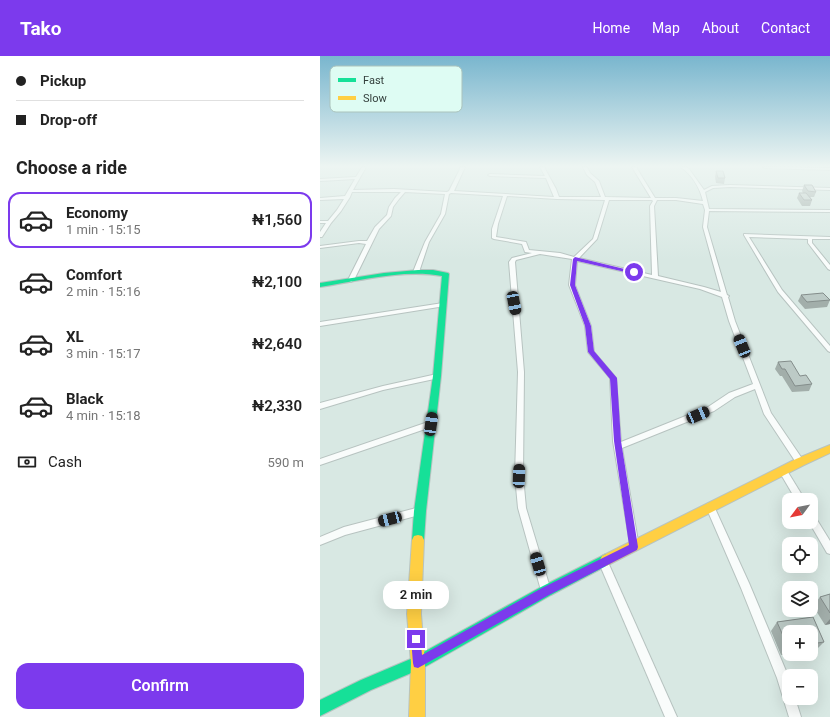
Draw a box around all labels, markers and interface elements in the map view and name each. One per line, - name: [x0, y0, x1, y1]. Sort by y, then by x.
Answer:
- text: Tako: [20, 17, 61, 40]
- text: Home: [592, 20, 630, 36]
- text: Map: [652, 20, 680, 36]
- text: About: [702, 20, 739, 36]
- text: Contact: [761, 20, 810, 36]
- legend: [330, 66, 462, 112]
- text: Pickup: [40, 72, 86, 90]
- text: Fast: [363, 74, 385, 87]
- text: Slow: [363, 92, 387, 105]
- text: Drop-off: [40, 111, 97, 129]
- text: Choose a ride: [16, 157, 127, 178]
- icon: car: [18, 202, 54, 238]
- text: Economy: [66, 204, 128, 222]
- text: ₦1,560: [252, 211, 302, 229]
- text: 1 min · 15:15: [66, 222, 141, 237]
- route start: [625, 263, 643, 281]
- icon: car: [18, 264, 54, 300]
- text: Comfort: [66, 266, 122, 284]
- text: ₦2,100: [252, 273, 302, 291]
- text: 2 min · 15:16: [66, 284, 141, 299]
- car: [506, 290, 522, 316]
- icon: car: [18, 326, 54, 362]
- text: XL: [66, 328, 84, 346]
- car: [732, 333, 752, 359]
- text: ₦2,640: [252, 335, 302, 353]
- text: 3 min · 15:17: [66, 346, 141, 361]
- icon: car: [18, 388, 54, 424]
- text: Black: [66, 390, 103, 408]
- text: ₦2,330: [252, 397, 302, 415]
- car: [685, 405, 711, 425]
- text: 4 min · 15:18: [66, 408, 141, 423]
- car: [423, 411, 439, 437]
- icon: cash: [16, 451, 38, 473]
- text: Cash: [48, 453, 82, 471]
- text: 590 m: [267, 455, 304, 470]
- car: [513, 464, 525, 488]
- north arrow: [782, 493, 818, 529]
- map controls: [782, 493, 818, 705]
- car: [377, 510, 403, 528]
- button: locate: [782, 537, 818, 573]
- car: [529, 551, 547, 577]
- callout: 2 min: [383, 581, 449, 609]
- button: layers: [782, 581, 818, 617]
- text: 2 min: [400, 587, 432, 602]
- button: +: [782, 625, 818, 661]
- route end: [407, 630, 425, 648]
- button: Confirm: [16, 663, 304, 709]
- button: −: [782, 669, 818, 705]

